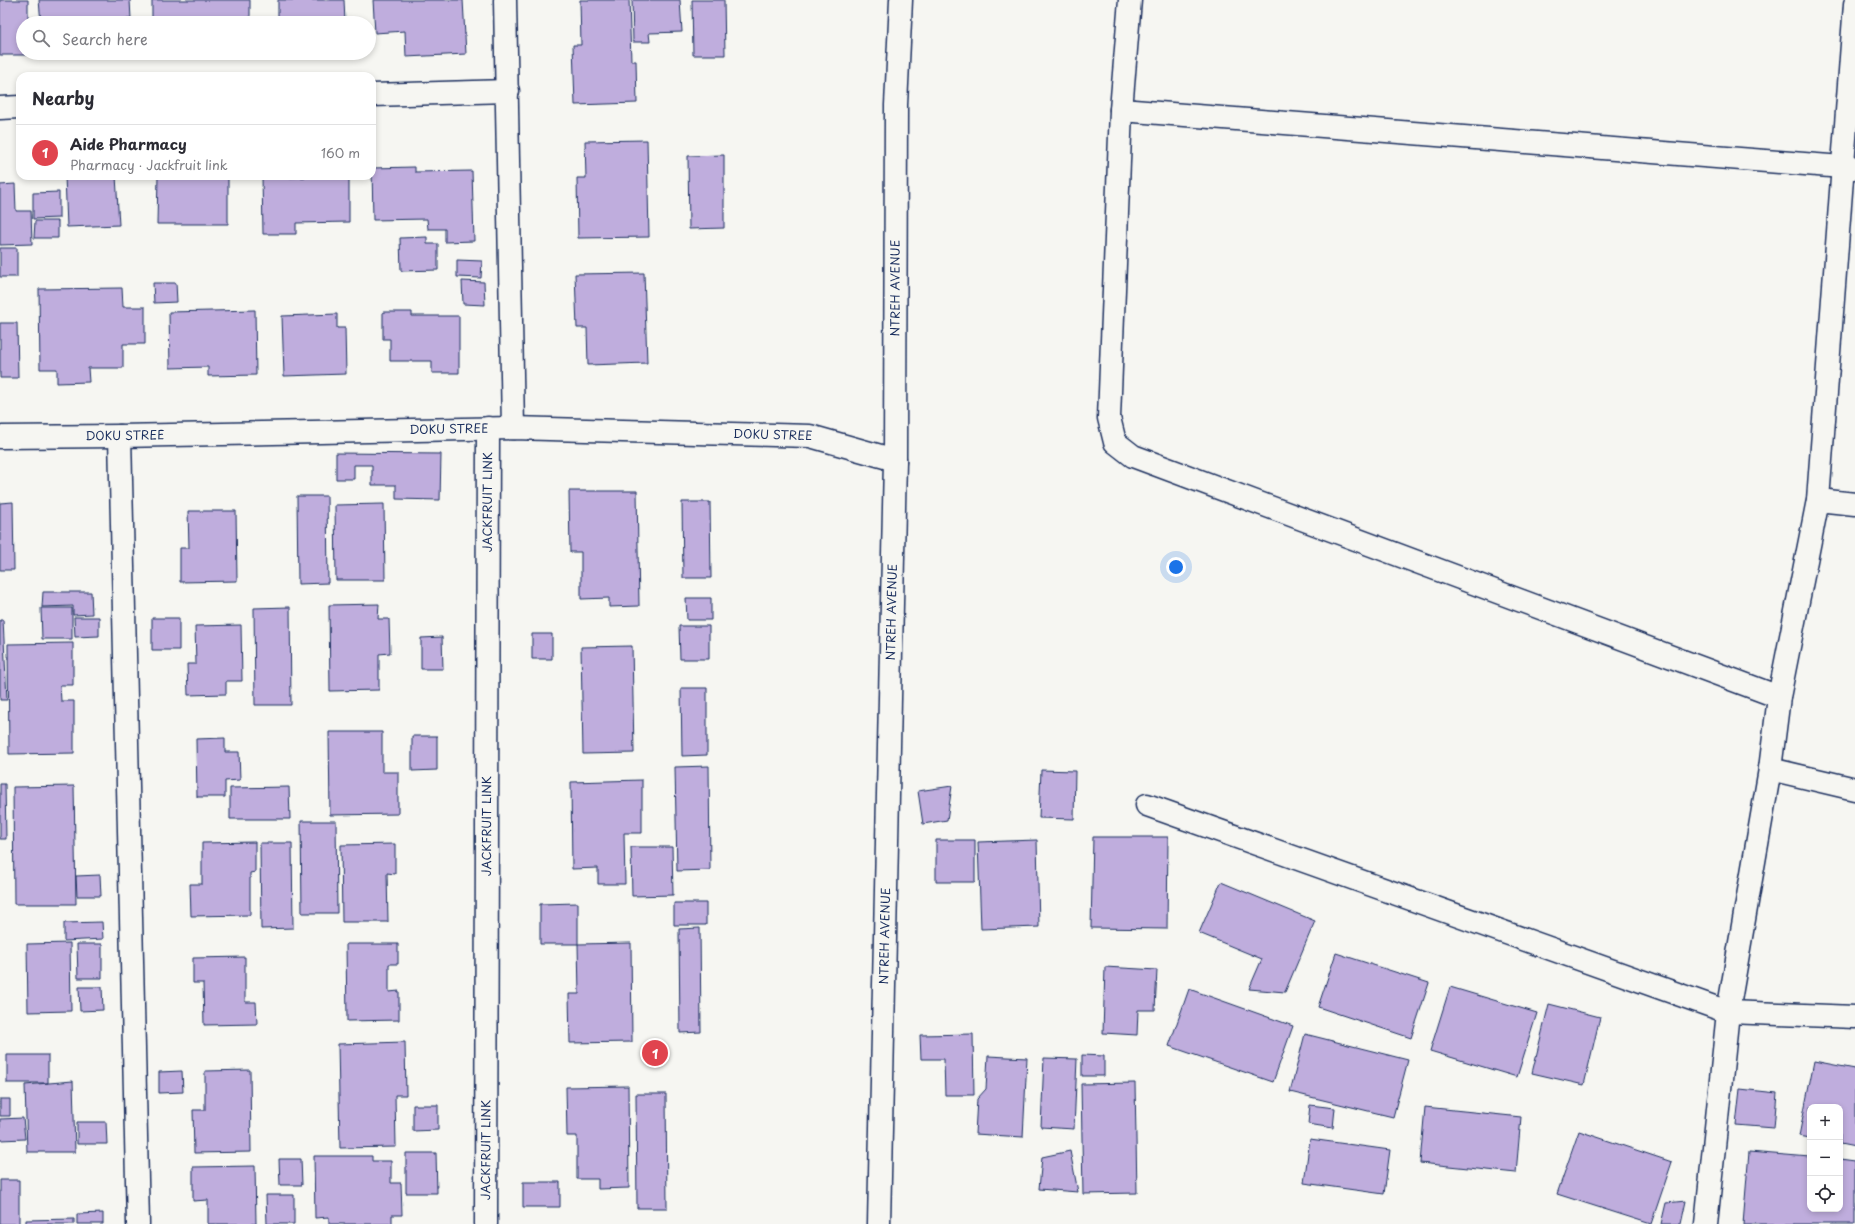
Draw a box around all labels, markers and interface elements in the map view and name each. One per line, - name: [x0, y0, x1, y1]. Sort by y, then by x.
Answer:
- search box: [16, 16, 376, 60]
- icon: search: [30, 27, 52, 49]
- text: Search here: [62, 27, 148, 50]
- text: Nearby: [32, 85, 94, 111]
- text: Aide Pharmacy: [70, 132, 187, 155]
- text: 1: [42, 143, 48, 162]
- text: 160 m: [321, 143, 360, 162]
- text: Pharmacy · Jackfruit link: [70, 155, 228, 174]
- street label: NTREH AVENUE: [885, 240, 904, 337]
- street label: DOKU STREE: [409, 419, 489, 438]
- street label: DOKU STREE: [733, 424, 813, 444]
- street label: DOKU STREE: [85, 425, 165, 444]
- street label: JACKFRUIT LINK: [478, 452, 496, 552]
- your location: [1166, 557, 1186, 577]
- street label: NTREH AVENUE: [881, 564, 901, 661]
- street label: JACKFRUIT LINK: [477, 776, 495, 876]
- street label: NTREH AVENUE: [874, 888, 894, 985]
- pin: 1: [642, 1038, 668, 1068]
- street label: JACKFRUIT LINK: [476, 1100, 494, 1200]
- map controls: [1807, 1104, 1843, 1212]
- button: +: [1807, 1104, 1843, 1140]
- button: −: [1807, 1140, 1843, 1176]
- button: locate: [1807, 1176, 1843, 1212]

